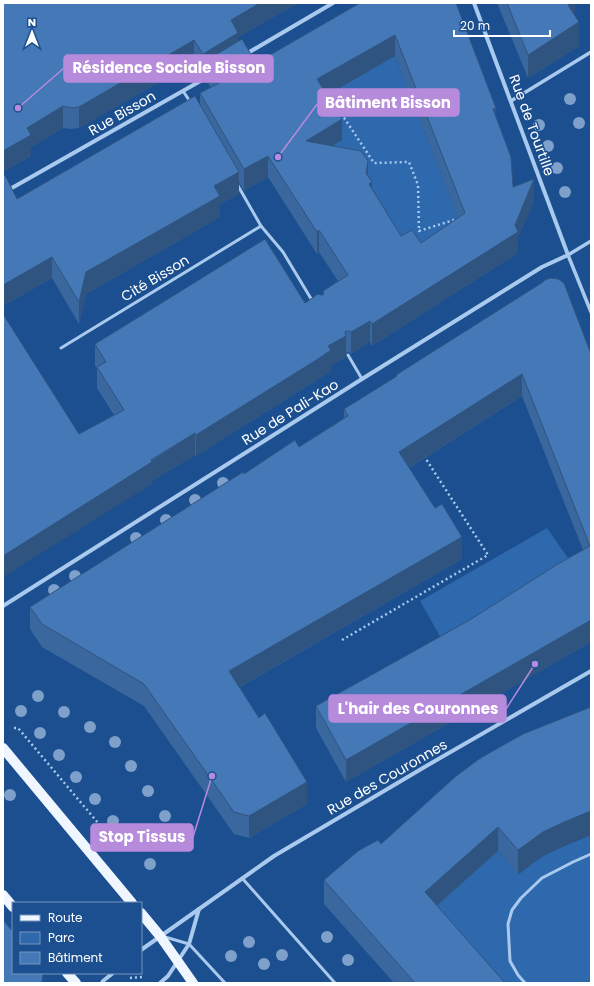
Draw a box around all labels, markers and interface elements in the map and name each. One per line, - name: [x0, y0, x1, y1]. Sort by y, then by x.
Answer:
- north arrow: [12, 12, 52, 52]
- scale bar: [454, 12, 550, 38]
- text: N: [28, 14, 36, 30]
- text: 20 m: [460, 17, 490, 34]
- callout: Résidence Sociale Bisson: [64, 55, 273, 82]
- text: Résidence Sociale Bisson: [73, 57, 265, 78]
- street label: Rue de Tourtille: [504, 71, 560, 179]
- street label: Rue Bisson: [85, 86, 159, 140]
- callout: Bâtiment Bisson: [318, 89, 459, 116]
- text: Bâtiment Bisson: [325, 92, 451, 113]
- street label: Cité Bisson: [117, 250, 193, 306]
- street label: Rue de Pali-Kao: [238, 374, 342, 450]
- callout: L'hair des Couronnes: [329, 695, 506, 722]
- text: L'hair des Couronnes: [338, 698, 498, 719]
- street label: Rue des Couronnes: [323, 734, 451, 820]
- callout: Stop Tissus: [91, 824, 193, 851]
- text: Stop Tissus: [99, 826, 185, 847]
- legend: [12, 902, 142, 974]
- text: Route: [48, 909, 82, 926]
- text: Parc: [48, 929, 75, 946]
- text: Bâtiment: [48, 949, 103, 966]

